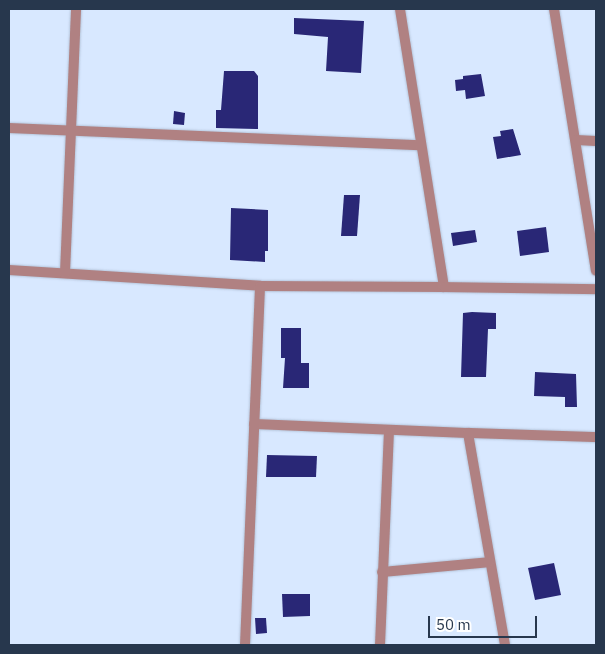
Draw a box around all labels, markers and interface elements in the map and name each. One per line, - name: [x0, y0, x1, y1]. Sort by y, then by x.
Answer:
- scale bar: [430, 606, 539, 638]
- text: 50 m: [436, 615, 471, 634]

